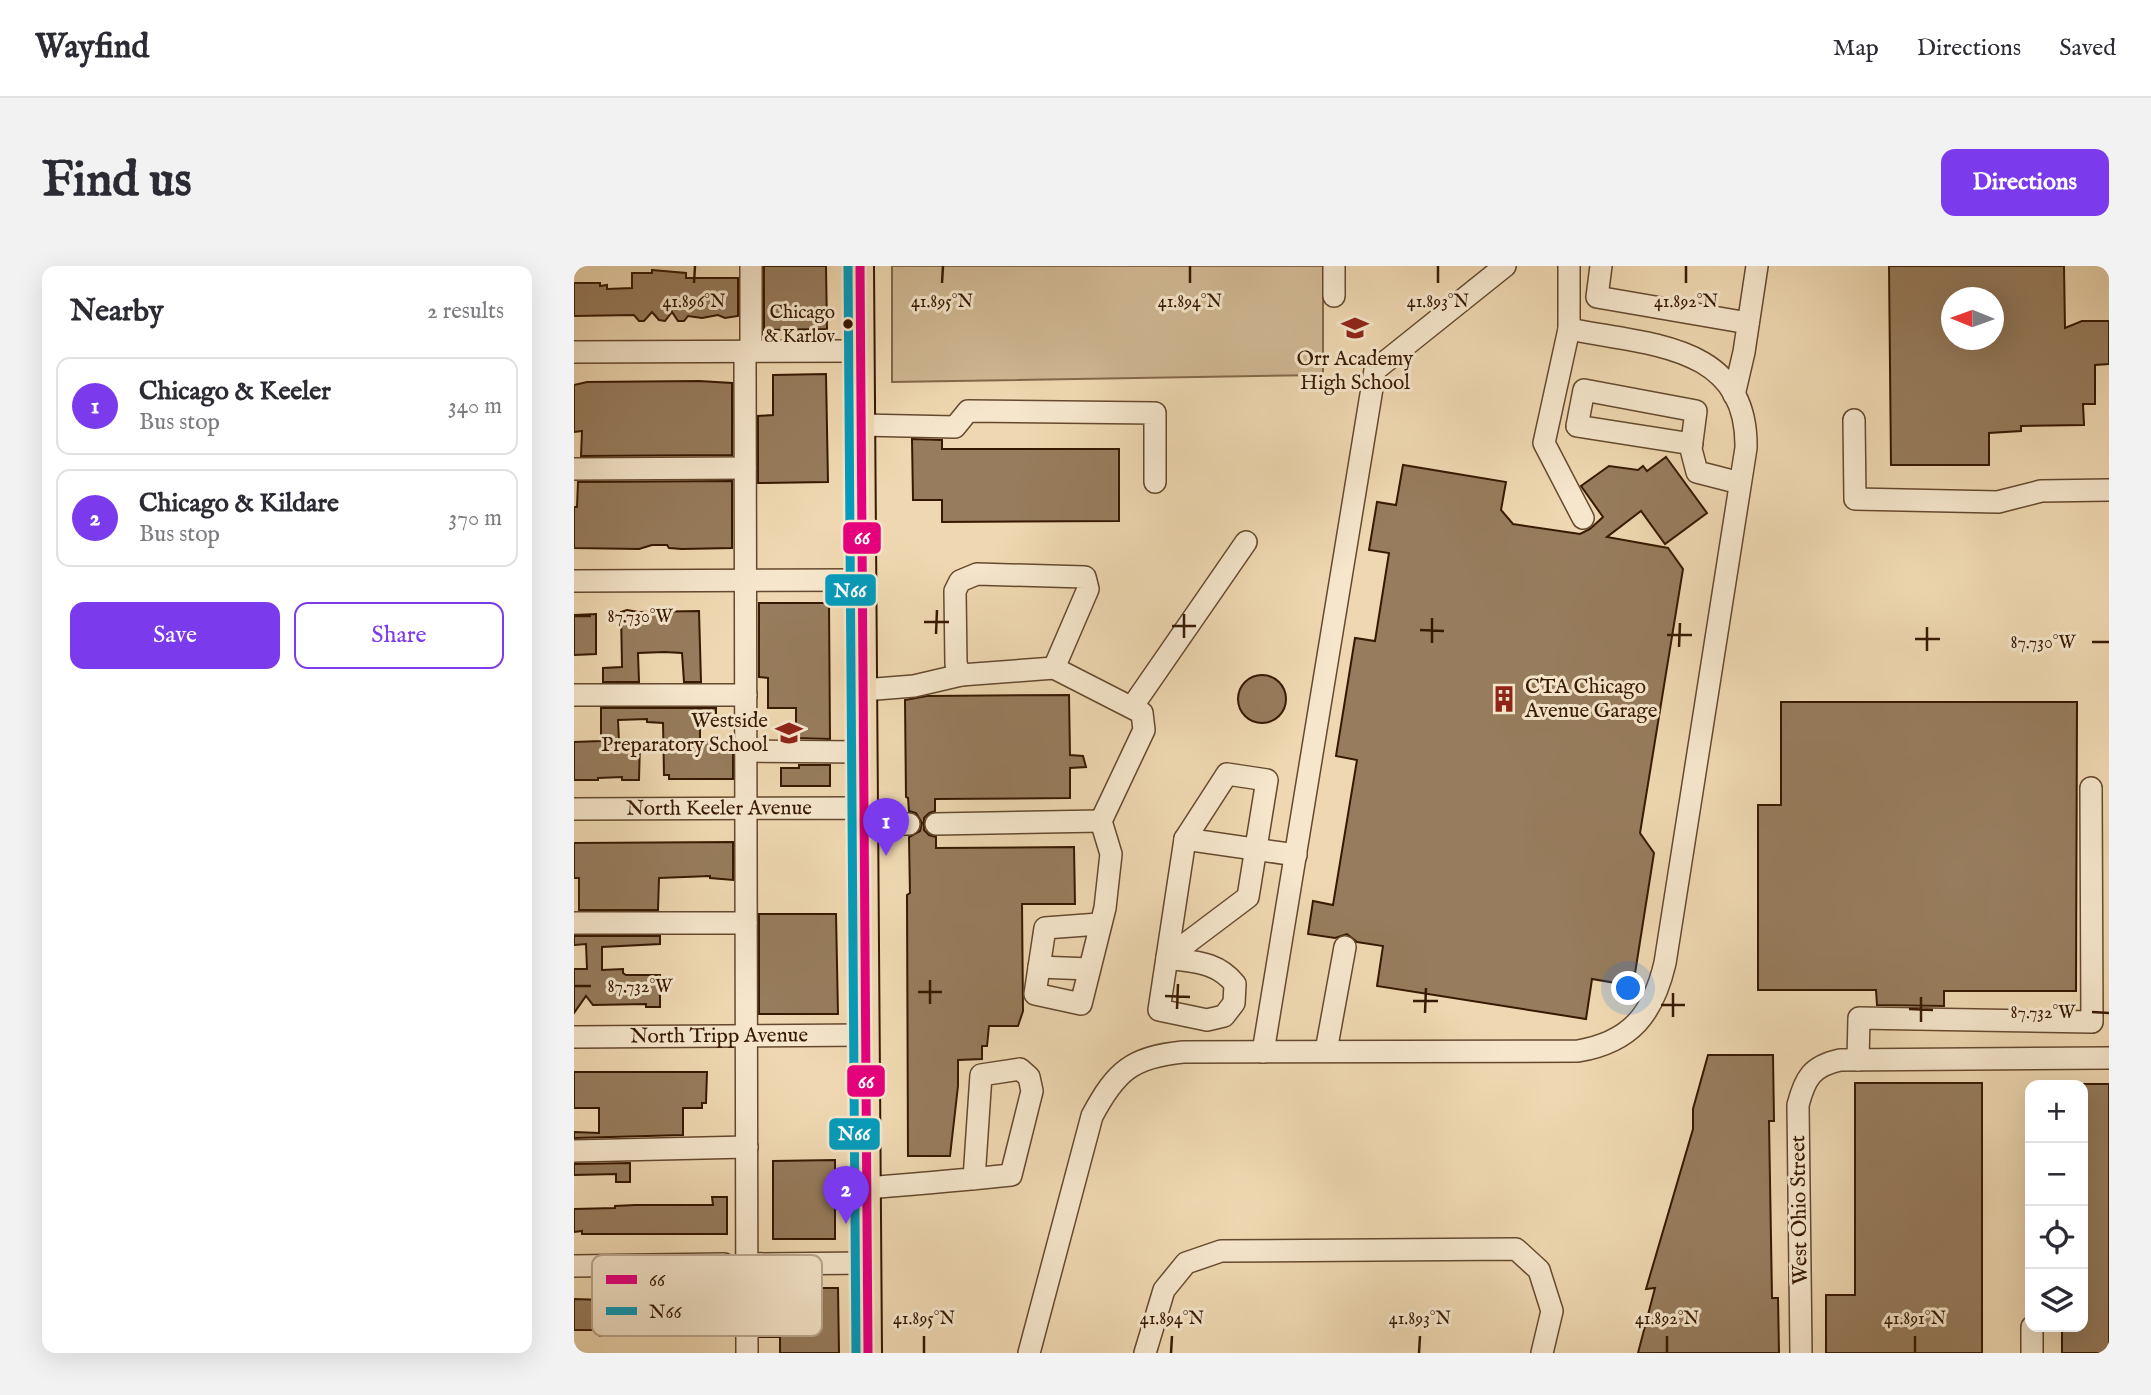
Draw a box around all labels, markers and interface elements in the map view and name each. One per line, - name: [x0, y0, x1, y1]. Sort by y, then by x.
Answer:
- text: Wayfind: [35, 27, 149, 69]
- text: Map: [1833, 33, 1879, 64]
- text: Directions: [1917, 33, 2021, 64]
- text: Saved: [2059, 33, 2116, 64]
- button: Directions: [1941, 149, 2109, 216]
- text: Find us: [42, 151, 192, 213]
- north arrow: [1941, 287, 2004, 350]
- text: 41.896°N: [662, 291, 726, 314]
- text: 41.895°N: [911, 291, 973, 314]
- text: 41.894°N: [1158, 291, 1223, 314]
- text: 41.893°N: [1407, 291, 1470, 314]
- text: 41.892°N: [1654, 291, 1718, 314]
- text: Nearby: [70, 293, 163, 331]
- text: 2 results: [427, 297, 504, 326]
- place label: Chicago & Karlov: [764, 301, 836, 349]
- school or university icon: Orr Academy High School: [1340, 313, 1370, 343]
- marker: Chicago & Karlov: [841, 317, 855, 331]
- place label: Orr Academy High School: [1297, 346, 1414, 397]
- text: Chicago & Keeler: [139, 375, 331, 408]
- text: 1: [91, 392, 99, 421]
- text: 340 m: [448, 392, 502, 421]
- text: Bus stop: [139, 408, 220, 437]
- text: Chicago & Kildare: [139, 487, 339, 520]
- text: 2: [90, 504, 100, 533]
- text: 370 m: [449, 504, 502, 533]
- text: Bus stop: [139, 520, 220, 549]
- line badge: 66: [842, 521, 882, 555]
- text: 66: [854, 527, 871, 551]
- line badge: N66: [824, 573, 877, 607]
- text: N66: [833, 580, 867, 604]
- button: Save: [70, 602, 280, 669]
- button: Share: [294, 602, 504, 669]
- text: 87.730°W: [607, 606, 673, 629]
- text: 87.730°W: [2010, 632, 2076, 655]
- place label: CTA Chicago Avenue Garage: [1524, 674, 1658, 725]
- building icon: CTA Chicago Avenue Garage: [1489, 684, 1519, 714]
- place label: Westside Preparatory School: [601, 708, 768, 759]
- school or university icon: Westside Preparatory School: [774, 718, 804, 748]
- street label: North Keeler Avenue: [626, 795, 812, 822]
- pin: 1: [863, 798, 909, 856]
- your location: [1611, 971, 1645, 1005]
- text: 87.732°W: [608, 976, 673, 999]
- text: 87.732°W: [2011, 1002, 2076, 1025]
- street label: North Tripp Avenue: [630, 1022, 809, 1050]
- line badge: 66: [846, 1064, 886, 1098]
- text: 66: [858, 1071, 875, 1095]
- map controls: [2025, 1080, 2088, 1332]
- button: +: [2025, 1080, 2088, 1143]
- line badge: N66: [828, 1117, 881, 1151]
- text: N66: [837, 1123, 871, 1147]
- street label: West Ohio Street: [1785, 1135, 1815, 1285]
- button: −: [2025, 1143, 2088, 1206]
- pin: 2: [823, 1166, 869, 1224]
- button: locate: [2025, 1206, 2088, 1269]
- legend: [592, 1255, 822, 1336]
- text: 66: [649, 1269, 666, 1293]
- button: layers: [2025, 1269, 2088, 1332]
- text: N66: [649, 1301, 682, 1325]
- text: 41.895°N: [893, 1308, 955, 1331]
- text: 41.894°N: [1140, 1308, 1205, 1331]
- text: 41.893°N: [1389, 1308, 1452, 1331]
- text: 41.892°N: [1635, 1308, 1699, 1331]
- text: 41.891°N: [1884, 1308, 1947, 1331]

